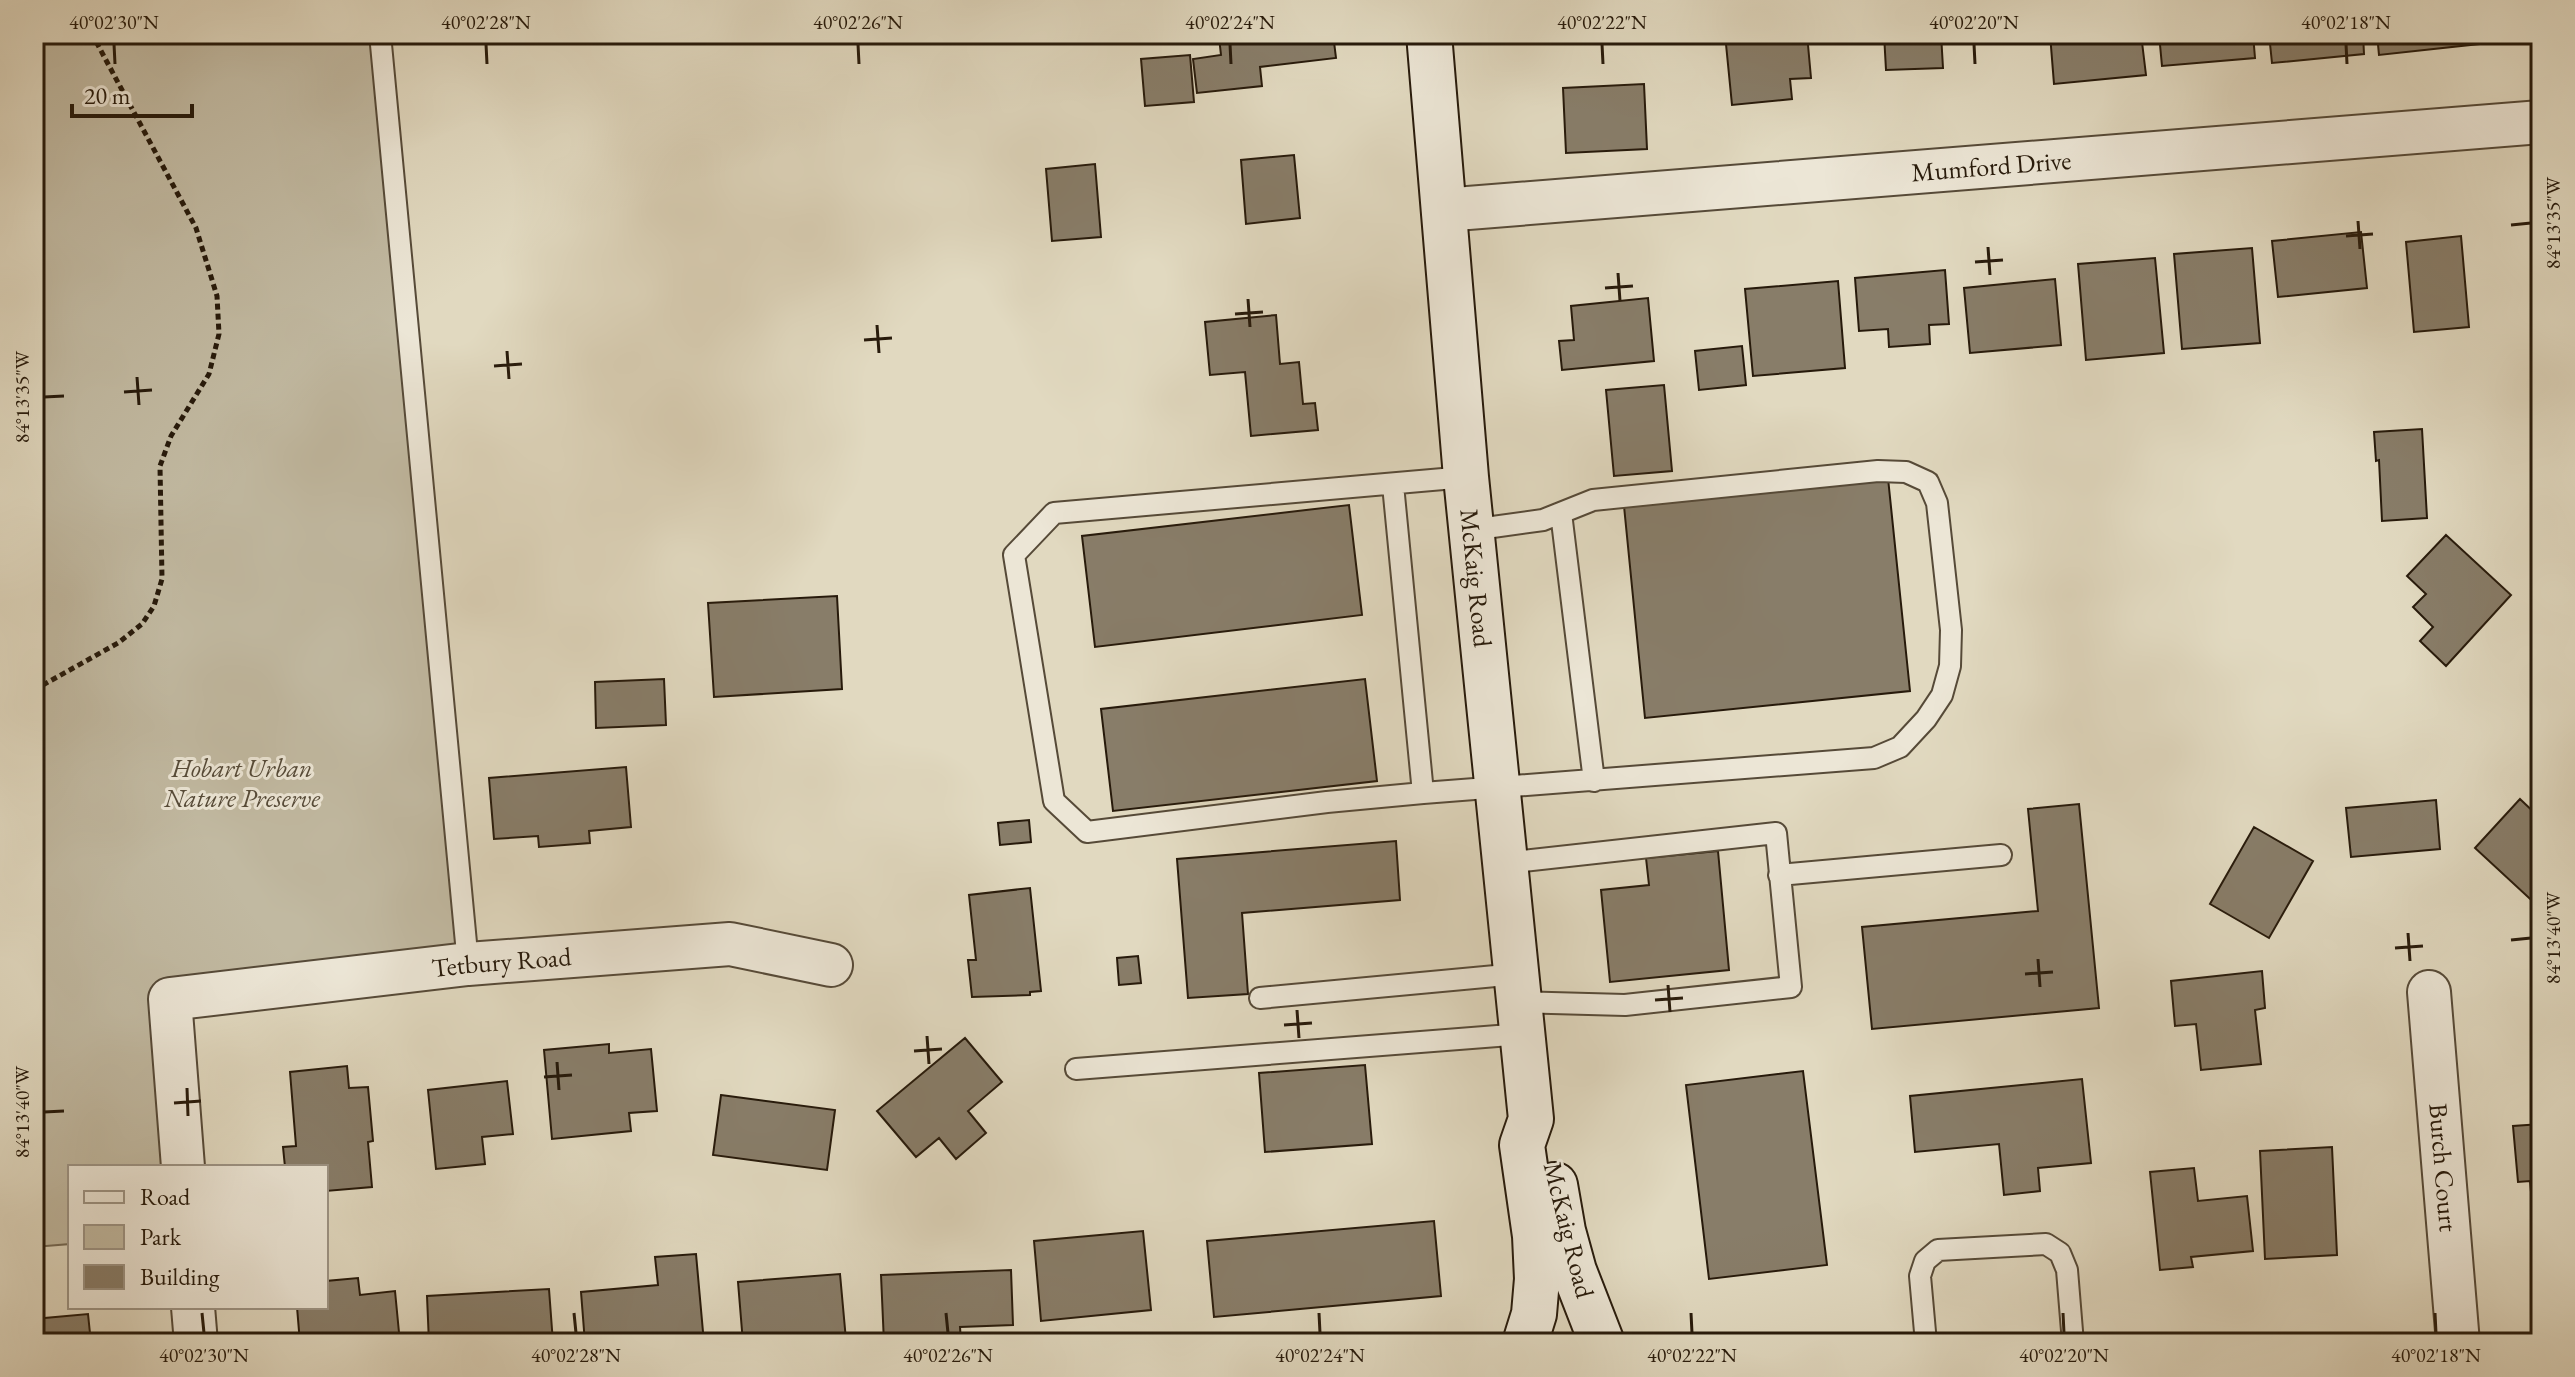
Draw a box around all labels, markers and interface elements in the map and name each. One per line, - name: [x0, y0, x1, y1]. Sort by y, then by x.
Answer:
- text: 40°02'30"N: [69, 9, 159, 35]
- text: 40°02'28"N: [441, 9, 531, 35]
- text: 40°02'26"N: [813, 9, 903, 35]
- text: 40°02'24"N: [1185, 9, 1275, 35]
- text: 40°02'22"N: [1557, 9, 1647, 35]
- text: 40°02'20"N: [1929, 9, 2019, 35]
- text: 40°02'18"N: [2301, 9, 2391, 35]
- scale bar: [72, 68, 192, 118]
- text: 20 m: [84, 80, 131, 111]
- street label: Mumford Drive: [1910, 143, 2073, 189]
- text: 84°13'35"W: [2540, 176, 2566, 269]
- text: 84°13'35"W: [9, 350, 35, 443]
- street label: McKaig Road: [1452, 507, 1500, 650]
- park label: Hobart Urban Nature Preserve: [163, 751, 321, 815]
- text: 84°13'40"W: [2540, 891, 2566, 984]
- street label: Tetbury Road: [430, 939, 573, 985]
- text: 84°13'40"W: [9, 1065, 35, 1158]
- street label: Burch Court: [2421, 1102, 2466, 1233]
- street label: McKaig Road: [1536, 1159, 1602, 1302]
- legend: [68, 1165, 328, 1309]
- text: Road: [140, 1181, 191, 1212]
- text: Park: [140, 1221, 182, 1252]
- text: Building: [140, 1261, 220, 1292]
- text: 40°02'30"N: [159, 1342, 249, 1368]
- text: 40°02'28"N: [531, 1342, 621, 1368]
- text: 40°02'26"N: [903, 1342, 993, 1368]
- text: 40°02'24"N: [1275, 1342, 1365, 1368]
- text: 40°02'22"N: [1647, 1342, 1737, 1368]
- text: 40°02'20"N: [2019, 1342, 2109, 1368]
- text: 40°02'18"N: [2391, 1342, 2481, 1368]

